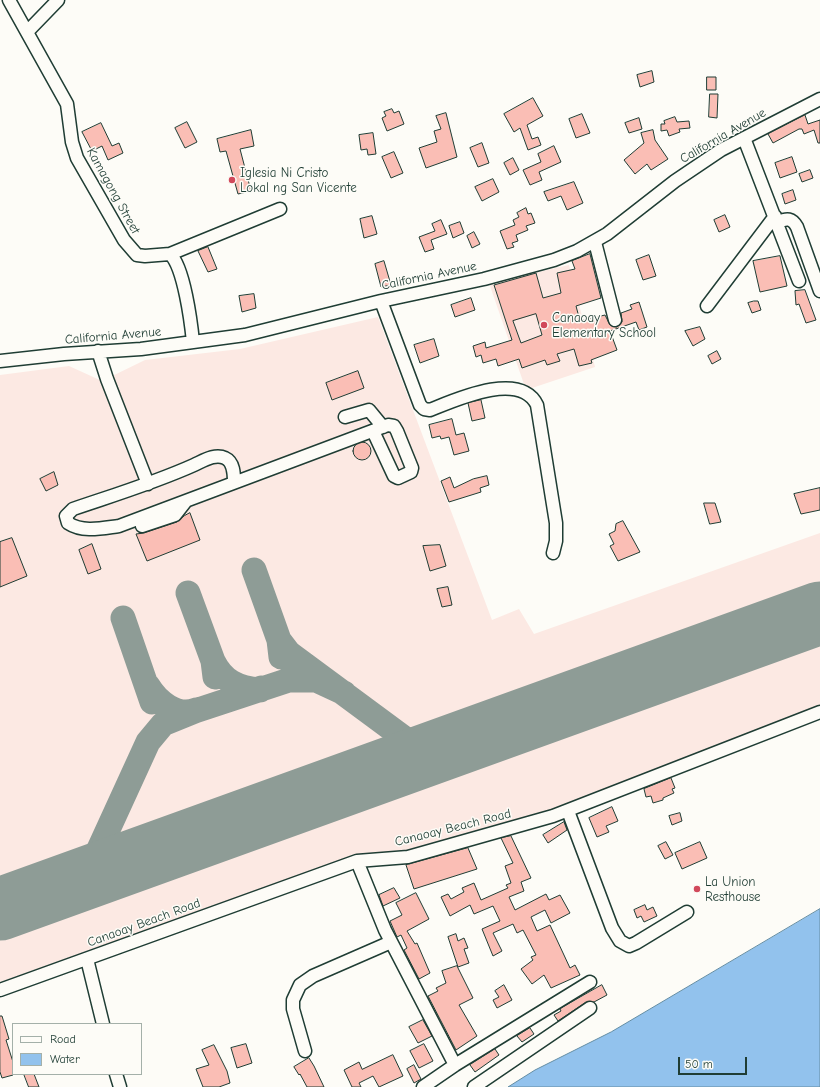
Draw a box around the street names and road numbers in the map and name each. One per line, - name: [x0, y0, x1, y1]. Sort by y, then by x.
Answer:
- street label: California Avenue: [677, 105, 769, 167]
- street label: Kamagong Street: [83, 145, 143, 237]
- street label: California Avenue: [380, 258, 478, 294]
- street label: California Avenue: [64, 324, 162, 348]
- street label: Canaoay Beach Road: [393, 806, 513, 850]
- street label: Canaoay Beach Road: [85, 895, 203, 951]

